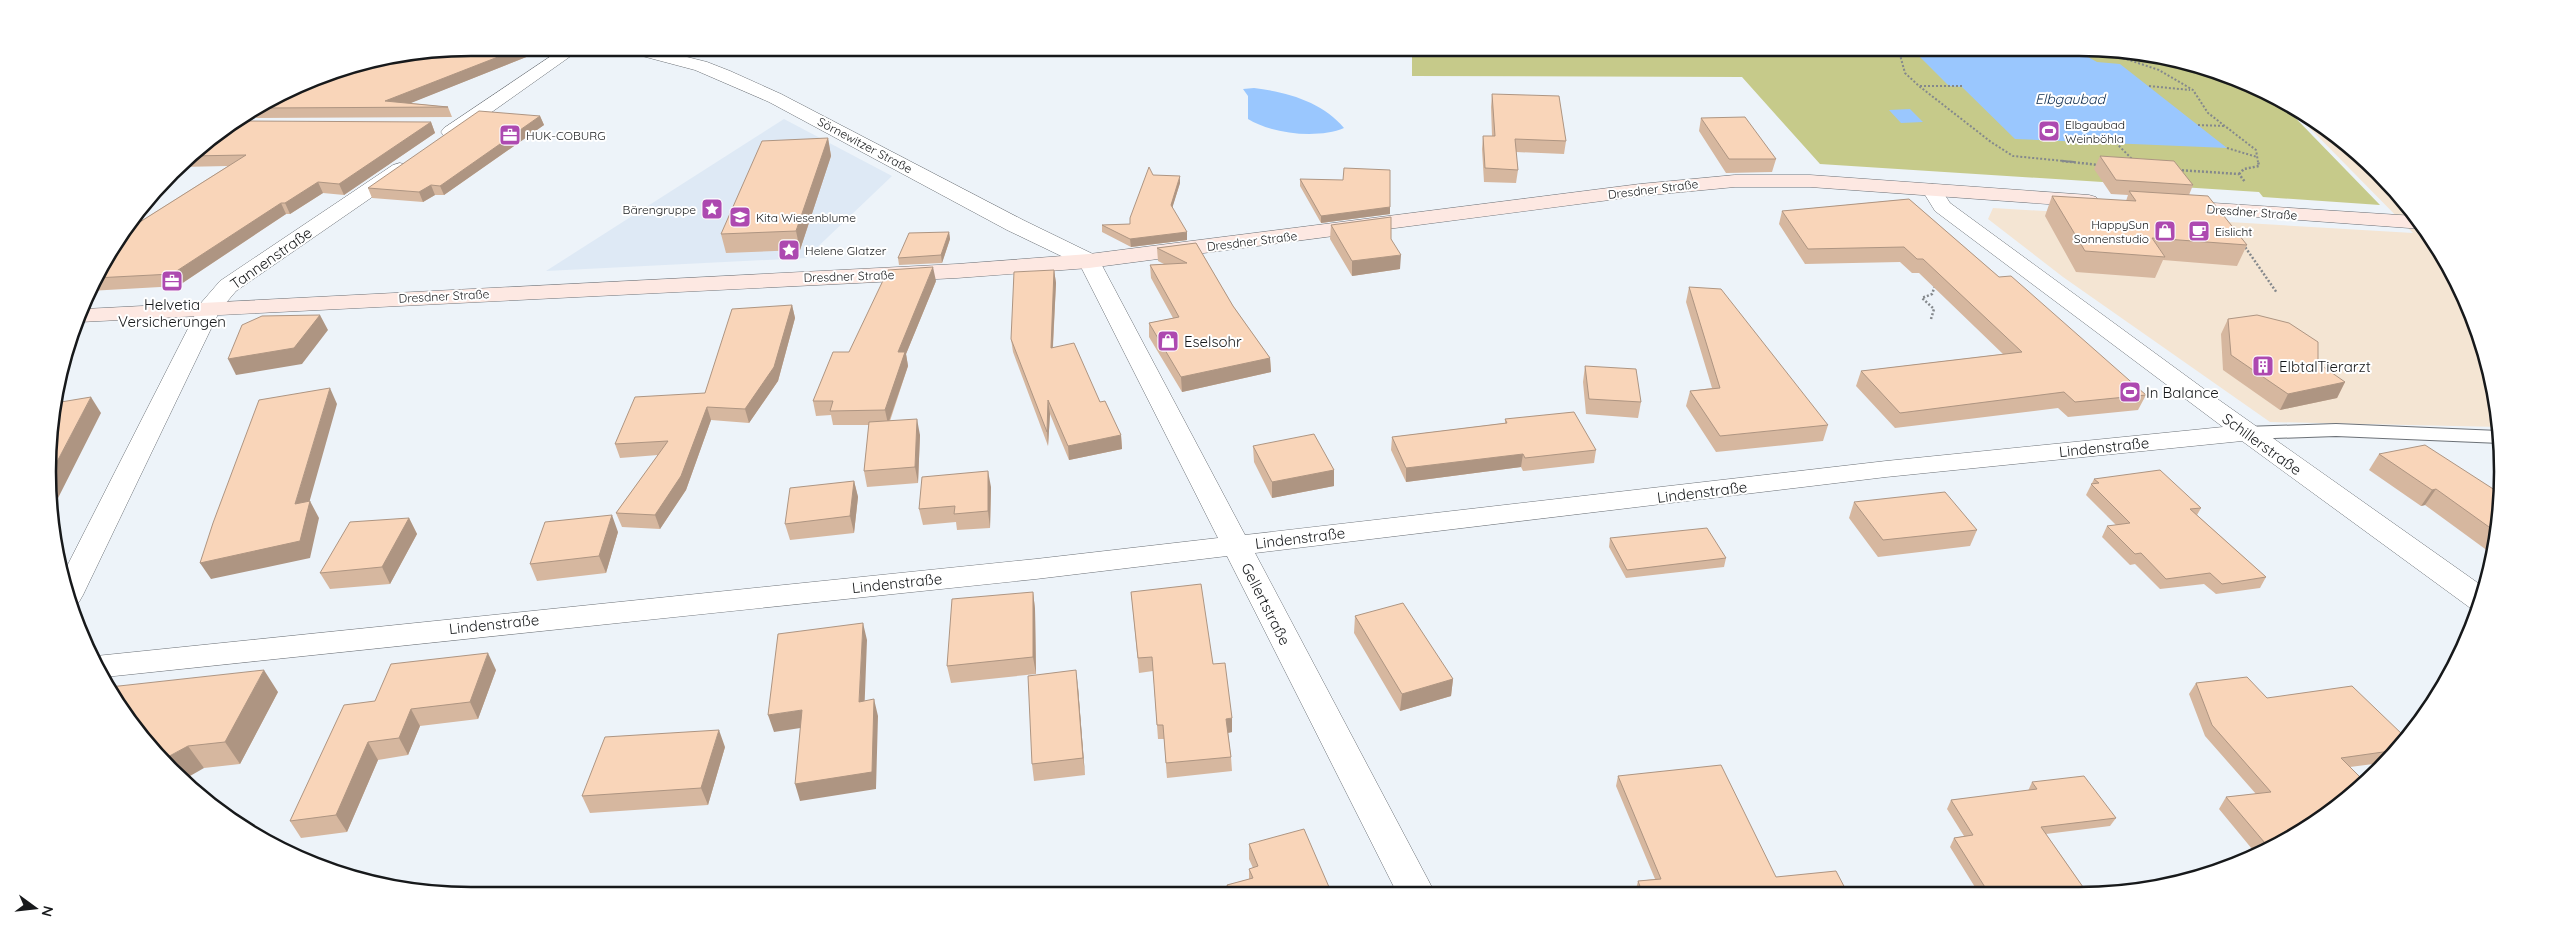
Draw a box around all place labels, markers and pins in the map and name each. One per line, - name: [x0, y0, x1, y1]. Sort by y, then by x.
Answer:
- place label: Elbgaubad Weinböhla: [2065, 117, 2125, 146]
- sports icon: Elbgaubad Weinböhla: [2037, 119, 2061, 143]
- office icon: HUK-COBURG: [498, 123, 522, 147]
- place label: HUK-COBURG: [526, 128, 606, 143]
- place icon: Bärengruppe: [700, 197, 724, 221]
- place label: Bärengruppe: [623, 202, 696, 217]
- school or university icon: Kita Wiesenblume: [728, 205, 752, 229]
- place label: Kita Wiesenblume: [756, 210, 856, 225]
- place label: HappySun Sonnenstudio: [2074, 217, 2149, 246]
- shop icon: HappySun Sonnenstudio: [2153, 219, 2177, 243]
- cafe icon: Eislicht: [2187, 219, 2211, 243]
- place label: Eislicht: [2215, 224, 2252, 239]
- place icon: Helene Glatzer: [777, 238, 801, 262]
- place label: Helene Glatzer: [805, 243, 887, 258]
- office icon: Helvetia Versicherungen: [160, 269, 184, 293]
- place label: Helvetia Versicherungen: [118, 295, 226, 331]
- shop icon: Eselsohr: [1156, 329, 1180, 353]
- place label: Eselsohr: [1184, 332, 1242, 351]
- building icon: ElbtalTierarzt: [2251, 354, 2275, 378]
- place label: ElbtalTierarzt: [2279, 357, 2371, 376]
- sports icon: In Balance: [2118, 380, 2142, 404]
- place label: In Balance: [2146, 383, 2219, 402]

